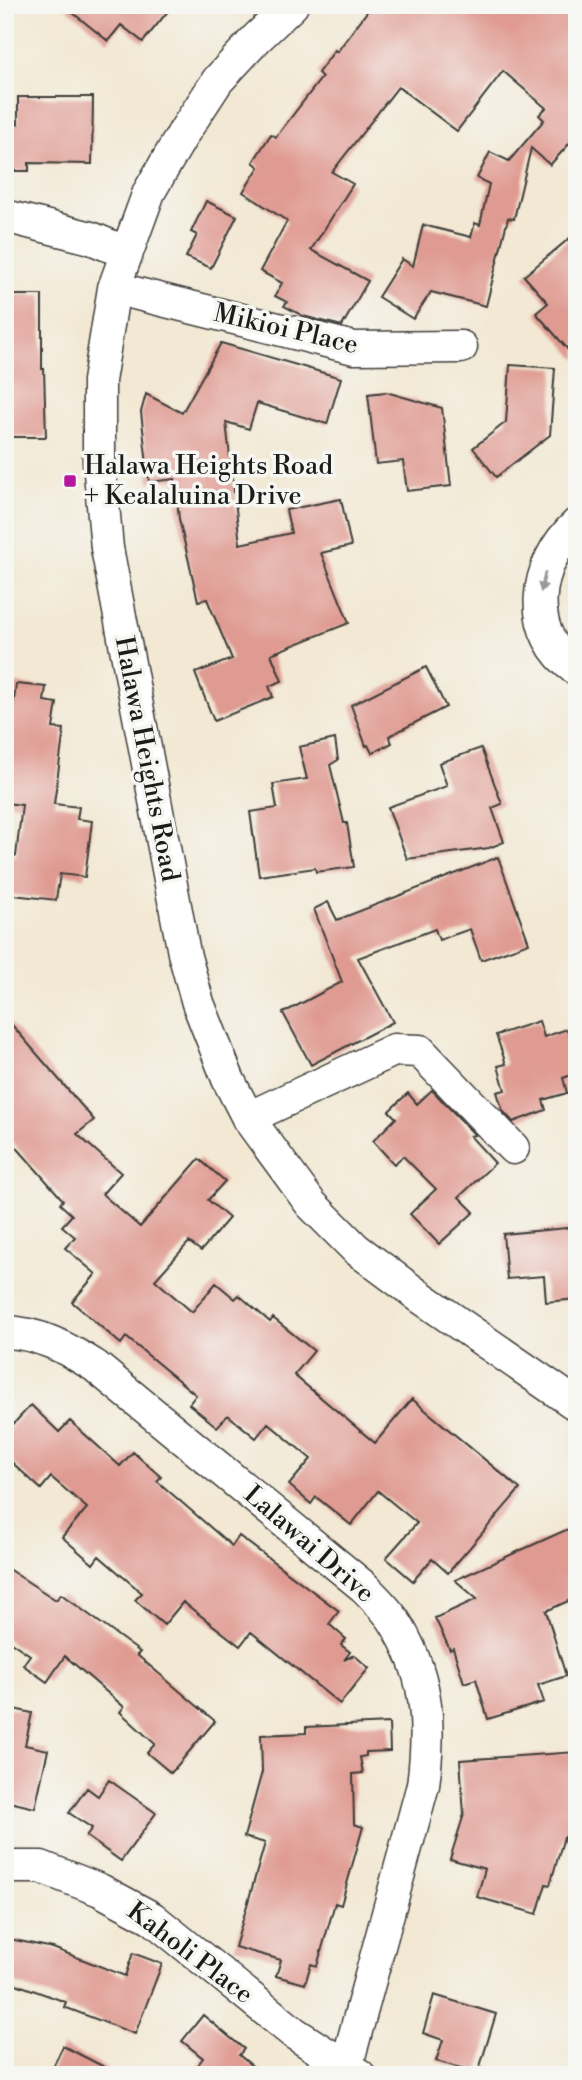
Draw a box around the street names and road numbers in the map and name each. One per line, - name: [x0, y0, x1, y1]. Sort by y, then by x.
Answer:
- street label: Mikioi Place: [211, 297, 361, 361]
- street label: Halawa Heights Road: [108, 634, 187, 885]
- street label: Lalawai Drive: [237, 1479, 381, 1609]
- street label: Kaholi Place: [121, 1895, 259, 2011]

